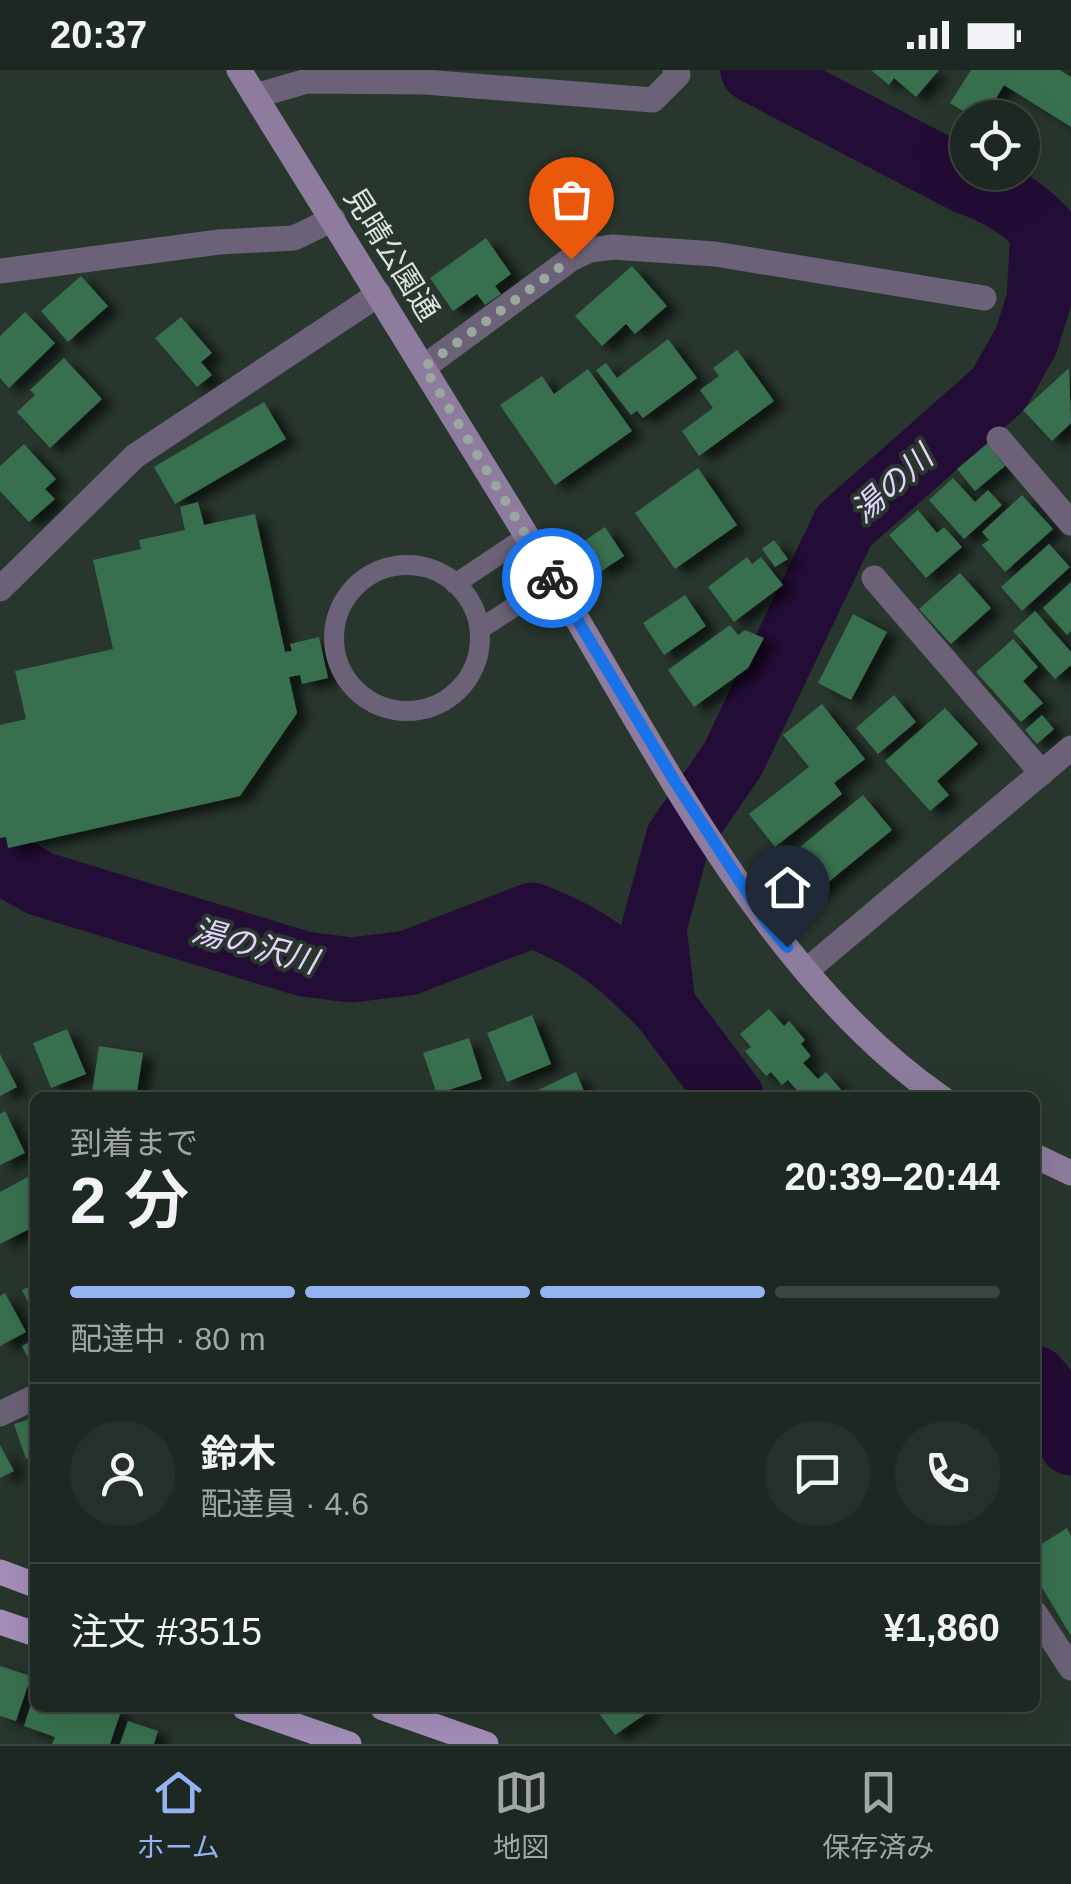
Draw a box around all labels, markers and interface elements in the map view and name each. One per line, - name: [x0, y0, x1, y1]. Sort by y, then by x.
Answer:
- text: 20:37: [50, 14, 147, 56]
- map controls: [950, 100, 1040, 190]
- button: locate: [950, 100, 1040, 190]
- pin: [529, 157, 614, 260]
- icon: bag: [544, 172, 599, 227]
- street label: 見晴公園通: [338, 182, 446, 326]
- water label: 湯の川: [844, 437, 942, 530]
- courier: [502, 528, 602, 628]
- icon: bike: [525, 551, 580, 606]
- pin: [745, 845, 830, 948]
- icon: home: [760, 860, 815, 915]
- water label: 湯の沢川: [189, 912, 324, 981]
- text: 到着まで: [70, 1125, 198, 1161]
- text: 20:39–20:44: [784, 1156, 1000, 1198]
- text: 2 分: [70, 1164, 189, 1237]
- text: 配達中 · 80 m: [70, 1321, 266, 1357]
- button: person: [70, 1421, 175, 1526]
- button: chat: [765, 1421, 870, 1526]
- button: phone: [895, 1421, 1000, 1526]
- text: 鈴木: [200, 1433, 276, 1475]
- text: 配達員 · 4.6: [200, 1486, 369, 1522]
- text: ¥1,860: [884, 1607, 1000, 1649]
- text: 注文 #3515: [70, 1611, 262, 1653]
- tab: ホーム: [137, 1765, 220, 1865]
- tab: 地図: [493, 1765, 549, 1865]
- tab: 保存済み: [822, 1765, 934, 1865]

